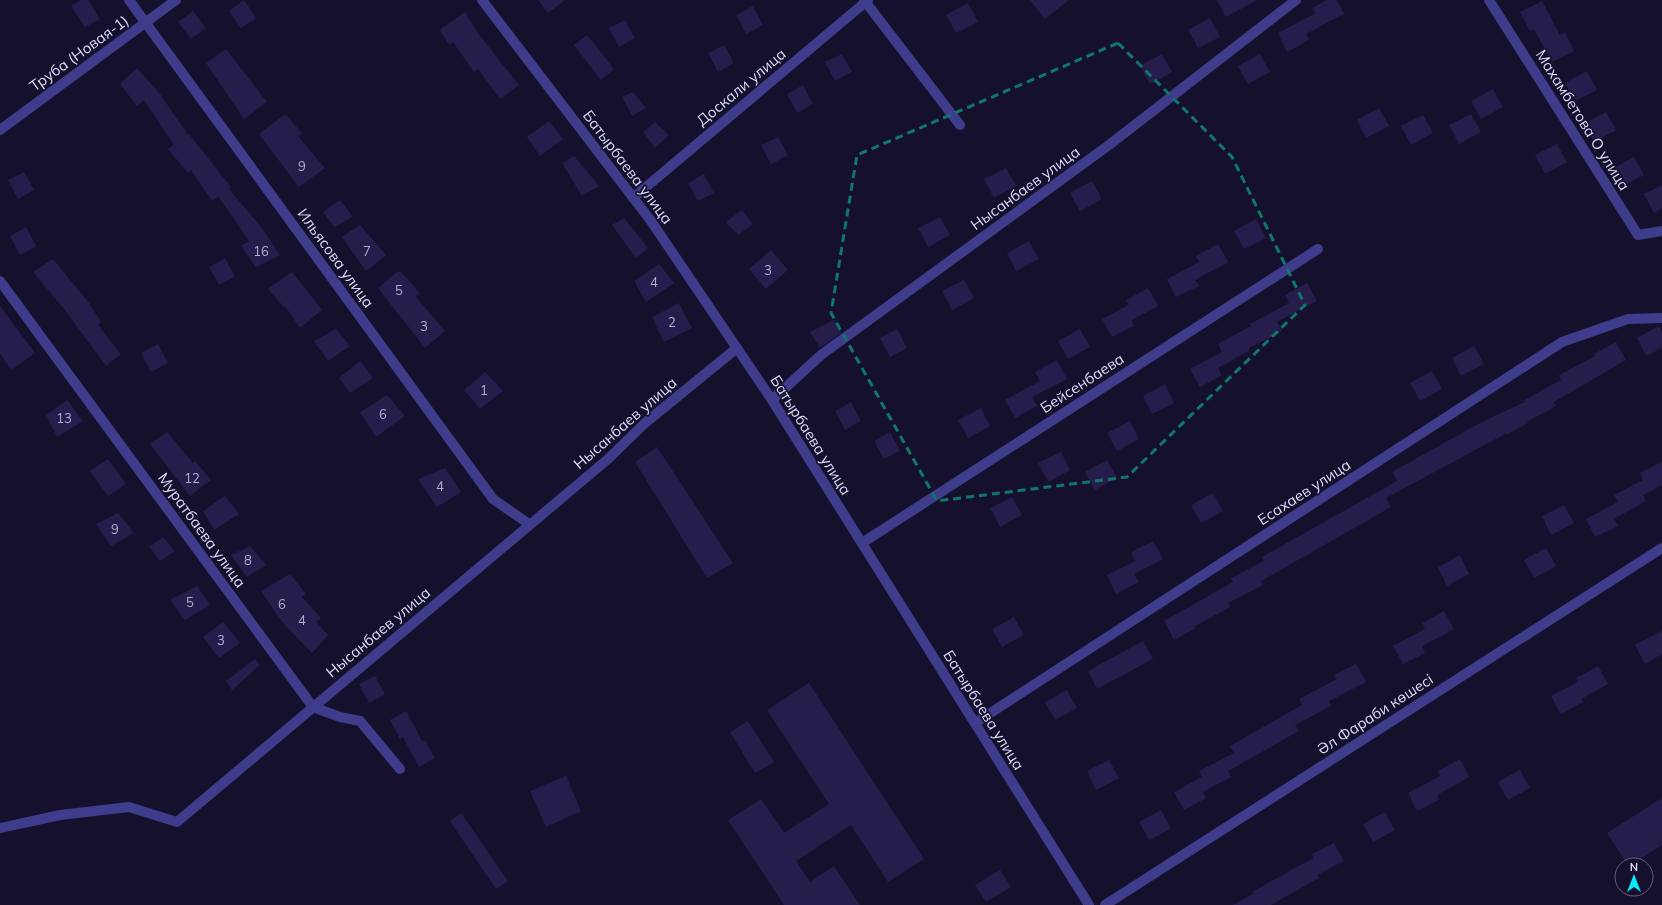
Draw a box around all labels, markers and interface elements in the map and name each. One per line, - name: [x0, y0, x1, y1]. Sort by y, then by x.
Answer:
- street label: Труба (Новая-1): [26, 11, 132, 95]
- street label: Доскали улица: [692, 44, 790, 130]
- street label: Махамбетова О улица: [1532, 46, 1634, 194]
- street label: Батырбаева улица: [579, 106, 677, 228]
- street label: Нысанбаев улица: [967, 142, 1083, 234]
- house number: 9: [298, 158, 306, 174]
- street label: Ильясова улица: [294, 205, 378, 311]
- house number: 16: [253, 243, 269, 259]
- house number: 7: [363, 243, 371, 259]
- house number: 3: [764, 262, 772, 278]
- house number: 4: [650, 274, 658, 290]
- house number: 5: [395, 282, 403, 298]
- house number: 2: [668, 314, 676, 330]
- house number: 3: [420, 318, 428, 334]
- street label: Бейсенбаева: [1037, 349, 1127, 417]
- street label: Батырбаева улица: [766, 372, 856, 498]
- street label: Нысанбаев улица: [570, 373, 680, 473]
- house number: 1: [480, 382, 488, 398]
- house number: 6: [379, 406, 387, 422]
- house number: 13: [56, 410, 72, 426]
- street label: Есахаев улица: [1254, 455, 1354, 529]
- street label: Муратбаева улица: [154, 469, 250, 591]
- house number: 12: [184, 470, 200, 486]
- house number: 4: [436, 478, 444, 494]
- house number: 9: [111, 521, 119, 537]
- house number: 8: [244, 552, 252, 568]
- street label: Нысанбаев улица: [322, 583, 434, 681]
- house number: 5: [186, 594, 194, 610]
- house number: 6: [278, 596, 286, 612]
- house number: 4: [298, 612, 306, 628]
- house number: 3: [217, 632, 225, 648]
- street label: Батырбаева улица: [939, 647, 1029, 773]
- street label: Әл Фараби көшесі: [1313, 669, 1437, 759]
- north arrow: [1614, 857, 1654, 897]
- text: N: [1630, 860, 1638, 874]

